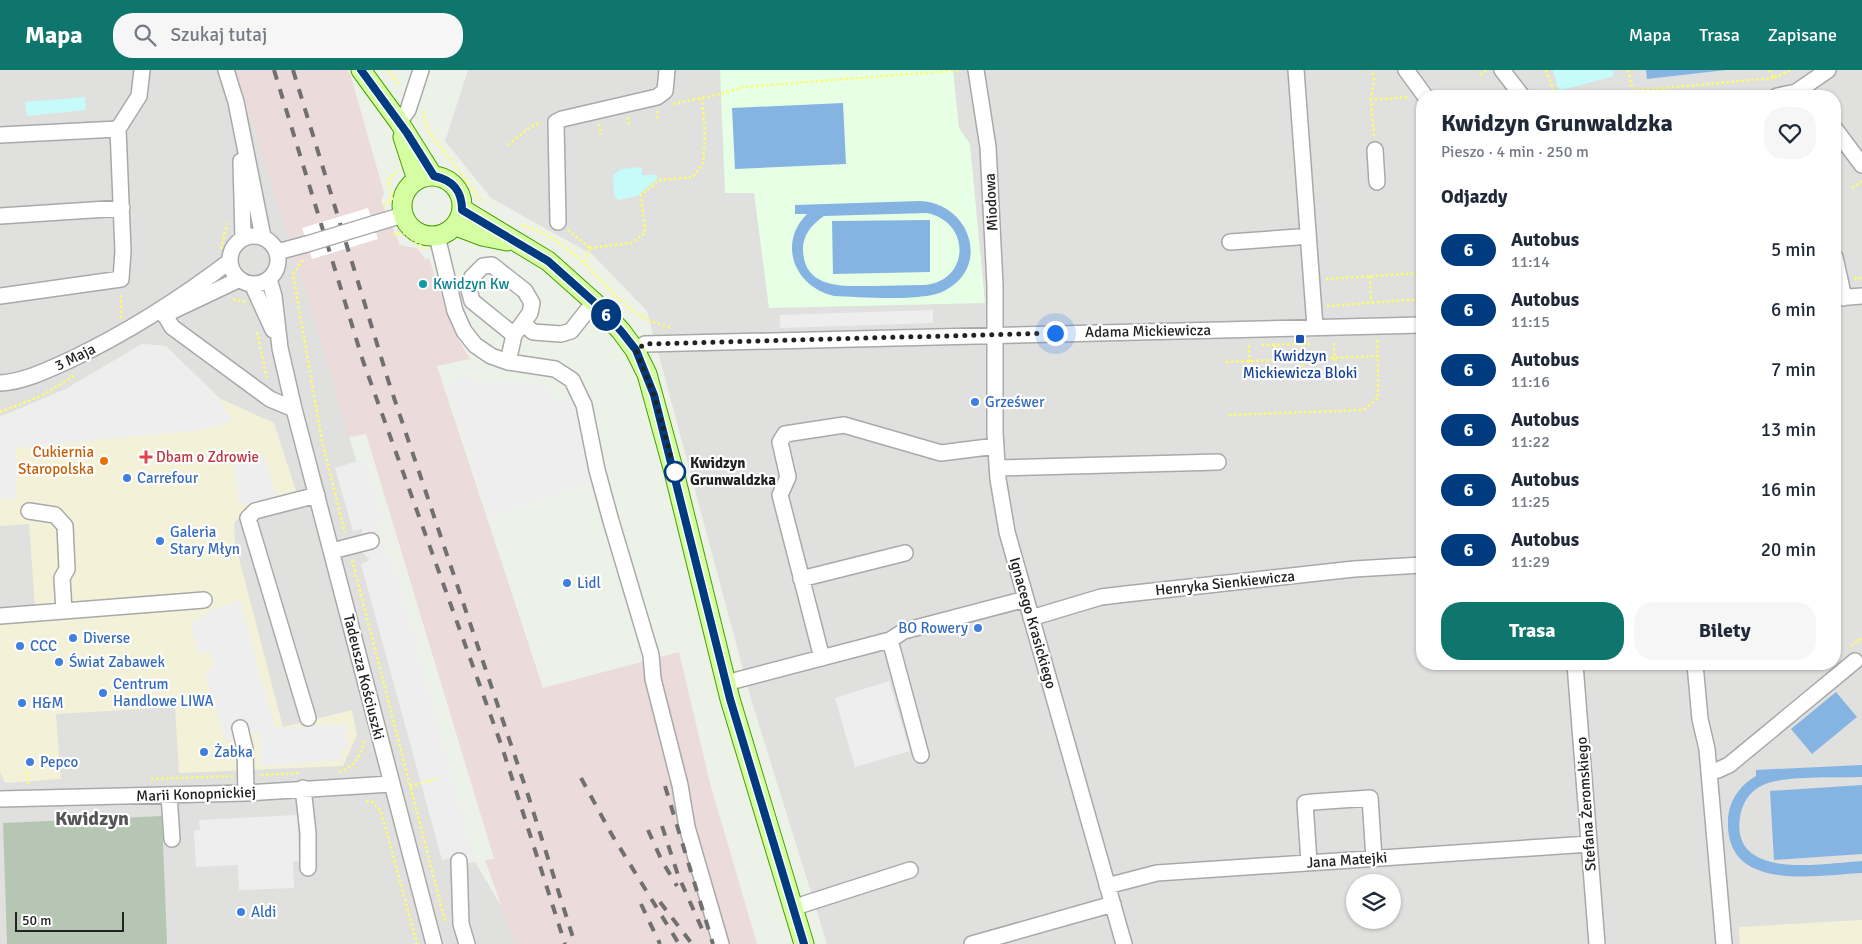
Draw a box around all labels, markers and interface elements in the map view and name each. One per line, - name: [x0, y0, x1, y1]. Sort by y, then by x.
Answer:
- search box: [113, 13, 463, 58]
- text: Mapa: [25, 20, 83, 50]
- icon: search: [131, 21, 159, 49]
- text: Szukaj tutaj: [171, 23, 267, 47]
- text: Mapa: [1629, 24, 1671, 46]
- text: Trasa: [1699, 24, 1740, 46]
- text: Zapisane: [1768, 24, 1837, 46]
- button: heart: [1764, 107, 1816, 159]
- text: Kwidzyn Grunwaldzka: [1441, 108, 1673, 138]
- text: Pieszo · 4 min · 250 m: [1441, 142, 1589, 162]
- street label: Miodowa: [980, 173, 1002, 231]
- text: Odjazdy: [1441, 185, 1508, 209]
- text: Autobus: [1511, 228, 1579, 252]
- text: 5 min: [1771, 238, 1816, 262]
- text: 6: [1464, 239, 1473, 261]
- text: 11:14: [1511, 252, 1550, 272]
- place label: Kwidzyn Kw: [433, 275, 509, 293]
- marker: Kwidzyn Kw: [417, 278, 429, 290]
- text: Autobus: [1511, 288, 1579, 312]
- text: 6 min: [1771, 298, 1816, 322]
- line badge: 6: [590, 299, 622, 331]
- text: 6: [1464, 299, 1473, 321]
- text: 6: [601, 304, 611, 326]
- text: 11:15: [1511, 312, 1550, 332]
- your location: [1043, 321, 1068, 346]
- street label: Adama Mickiewicza: [1085, 321, 1211, 341]
- marker: Kwidzyn Mickiewicza Bloki: [1294, 333, 1306, 345]
- street label: 3 Maja: [52, 340, 98, 374]
- place label: Kwidzyn Mickiewicza Bloki: [1243, 347, 1357, 382]
- text: Autobus: [1511, 348, 1579, 372]
- text: 7 min: [1771, 358, 1816, 382]
- text: 6: [1464, 359, 1473, 381]
- text: 11:16: [1511, 372, 1550, 392]
- place label: Grześwer: [985, 393, 1045, 411]
- marker: Grześwer: [969, 396, 981, 408]
- text: Autobus: [1511, 408, 1579, 432]
- text: 13 min: [1761, 418, 1816, 442]
- text: 6: [1464, 419, 1473, 441]
- text: 11:22: [1511, 432, 1550, 452]
- place label: Cukiernia Staropolska: [18, 443, 94, 478]
- place label: Dbam o Zdrowie: [156, 448, 259, 466]
- marker: Dbam o Zdrowie: [140, 451, 152, 463]
- place label: Kwidzyn Grunwaldzka: [690, 454, 776, 489]
- marker: Cukiernia Staropolska: [98, 455, 110, 467]
- marker: Kwidzyn Grunwaldzka: [664, 461, 686, 483]
- text: Autobus: [1511, 468, 1579, 492]
- place label: Carrefour: [137, 469, 199, 487]
- marker: Carrefour: [121, 472, 133, 484]
- text: 16 min: [1761, 478, 1816, 502]
- text: 6: [1464, 479, 1473, 501]
- text: 11:25: [1511, 492, 1550, 512]
- place label: Galeria Stary Młyn: [170, 523, 240, 558]
- text: Autobus: [1511, 528, 1579, 552]
- marker: Galeria Stary Młyn: [154, 535, 166, 547]
- text: 20 min: [1761, 538, 1816, 562]
- text: 6: [1464, 539, 1473, 561]
- text: 11:29: [1511, 552, 1550, 572]
- street label: Ignacego Krasickiego: [1006, 555, 1060, 691]
- street label: Henryka Sienkiewicza: [1154, 567, 1296, 599]
- place label: Lidl: [577, 574, 601, 592]
- marker: Lidl: [561, 577, 573, 589]
- button: Trasa: [1441, 602, 1624, 660]
- button: Bilety: [1634, 602, 1816, 660]
- street label: Tadeusza Kościuszki: [340, 612, 388, 742]
- place label: BO Rowery: [898, 619, 968, 637]
- marker: BO Rowery: [972, 622, 984, 634]
- place label: Diverse: [83, 629, 130, 647]
- marker: Diverse: [67, 632, 79, 644]
- place label: CCC: [30, 637, 57, 655]
- marker: CCC: [14, 640, 26, 652]
- place label: Świat Zabawek: [69, 652, 165, 671]
- marker: Świat Zabawek: [53, 656, 65, 668]
- place label: Centrum Handlowe LIWA: [113, 675, 214, 710]
- marker: Centrum Handlowe LIWA: [97, 687, 109, 699]
- place label: H&M: [32, 694, 64, 712]
- marker: H&M: [16, 697, 28, 709]
- street label: Stefana Żeromskiego: [1572, 736, 1600, 872]
- place label: Żabka: [214, 743, 253, 761]
- marker: Żabka: [198, 746, 210, 758]
- place label: Pepco: [40, 753, 79, 771]
- marker: Pepco: [24, 756, 36, 768]
- street label: Marii Konopnickiej: [136, 783, 256, 805]
- district label: Kwidzyn: [55, 806, 129, 831]
- street label: Jana Matejki: [1306, 848, 1388, 872]
- map controls: [1346, 874, 1401, 929]
- button: layers: [1346, 874, 1401, 929]
- place label: Aldi: [251, 903, 276, 921]
- marker: Aldi: [235, 906, 247, 918]
- scale bar: [15, 909, 124, 932]
- text: 50 m: [22, 912, 51, 929]

